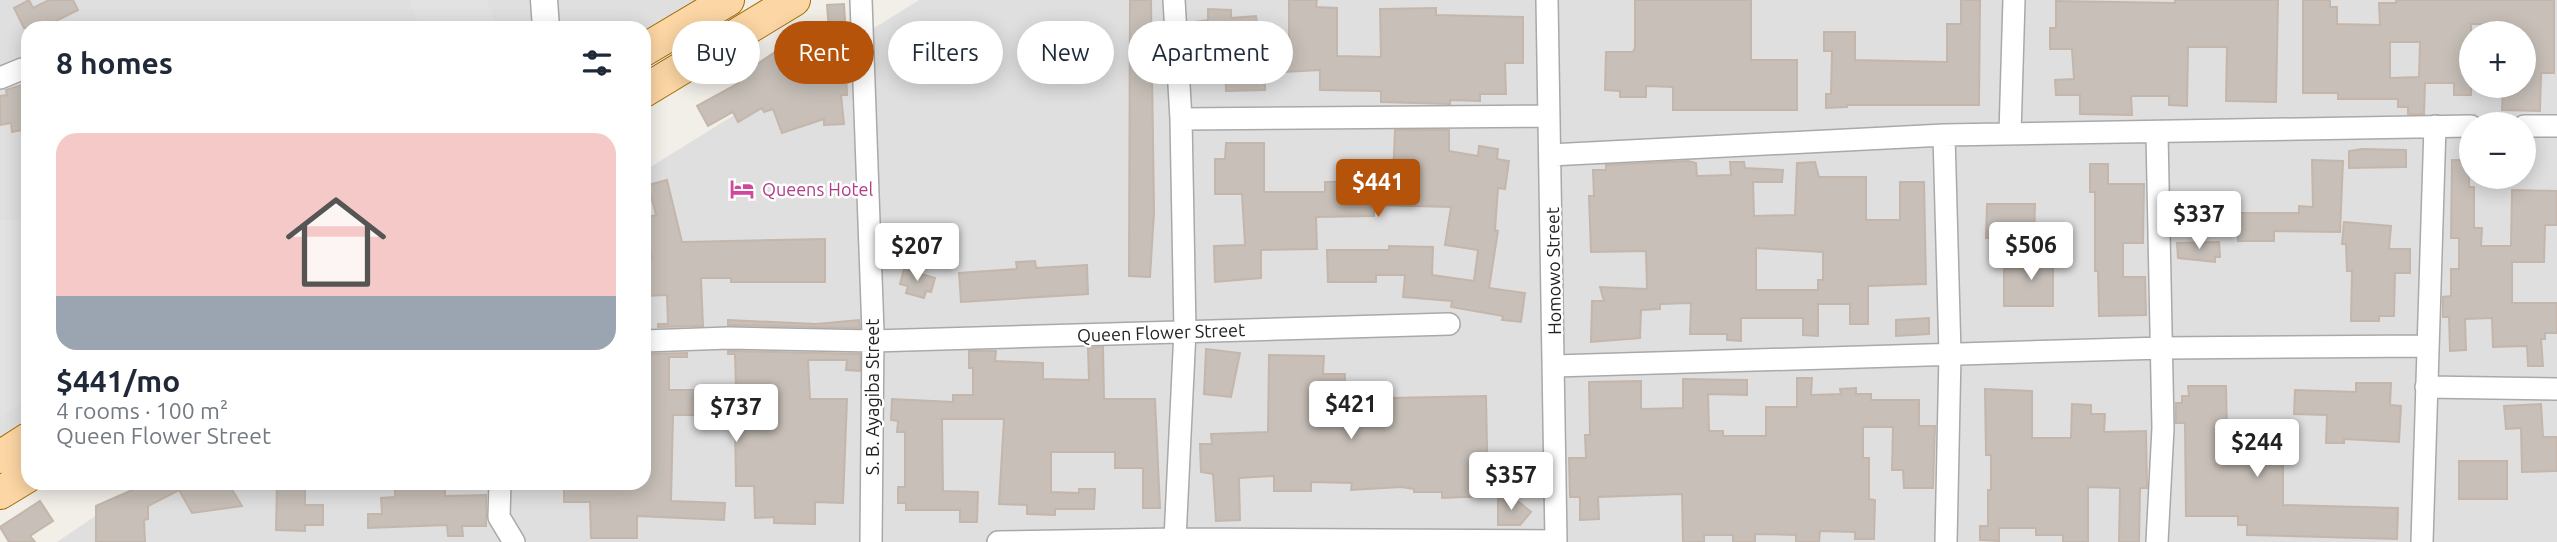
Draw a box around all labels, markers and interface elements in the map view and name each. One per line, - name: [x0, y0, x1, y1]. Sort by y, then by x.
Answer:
- chip: Buy: [672, 21, 760, 84]
- chip: Rent: [774, 21, 874, 84]
- chip: Filters: [888, 21, 1003, 84]
- chip: New: [1017, 21, 1114, 84]
- chip: Apartment: [1128, 21, 1293, 84]
- map controls: [2459, 21, 2536, 189]
- button: +: [2459, 21, 2536, 98]
- icon: filters: [578, 44, 616, 82]
- text: 8 homes: [56, 46, 173, 80]
- button: −: [2459, 112, 2536, 189]
- pin: $441: [1337, 160, 1419, 219]
- text: $441: [1352, 169, 1404, 194]
- hotel icon: Queens Hotel: [728, 175, 756, 203]
- icon: home: [273, 179, 399, 305]
- place label: Queens Hotel: [762, 179, 873, 200]
- pin: $337: [2158, 191, 2240, 251]
- text: $337: [2173, 201, 2225, 226]
- street label: Homowo Street: [1542, 207, 1564, 335]
- pin: $506: [1990, 222, 2072, 282]
- pin: $207: [876, 224, 958, 283]
- text: $506: [2005, 232, 2057, 257]
- text: $207: [891, 233, 943, 258]
- street label: S. B. Ayagiba Street: [862, 319, 882, 475]
- street label: Queen Flower Street: [1077, 319, 1245, 346]
- text: $441/mo: [56, 364, 180, 398]
- pin: $421: [1310, 382, 1392, 441]
- pin: $737: [695, 384, 777, 444]
- text: $421: [1325, 391, 1377, 416]
- text: $737: [710, 394, 762, 419]
- text: 4 rooms · 100 m²: [56, 398, 228, 423]
- pin: $244: [2216, 420, 2298, 479]
- text: Queen Flower Street: [56, 423, 271, 448]
- text: $244: [2231, 429, 2283, 454]
- pin: $357: [1470, 452, 1552, 512]
- text: $357: [1485, 462, 1537, 487]

